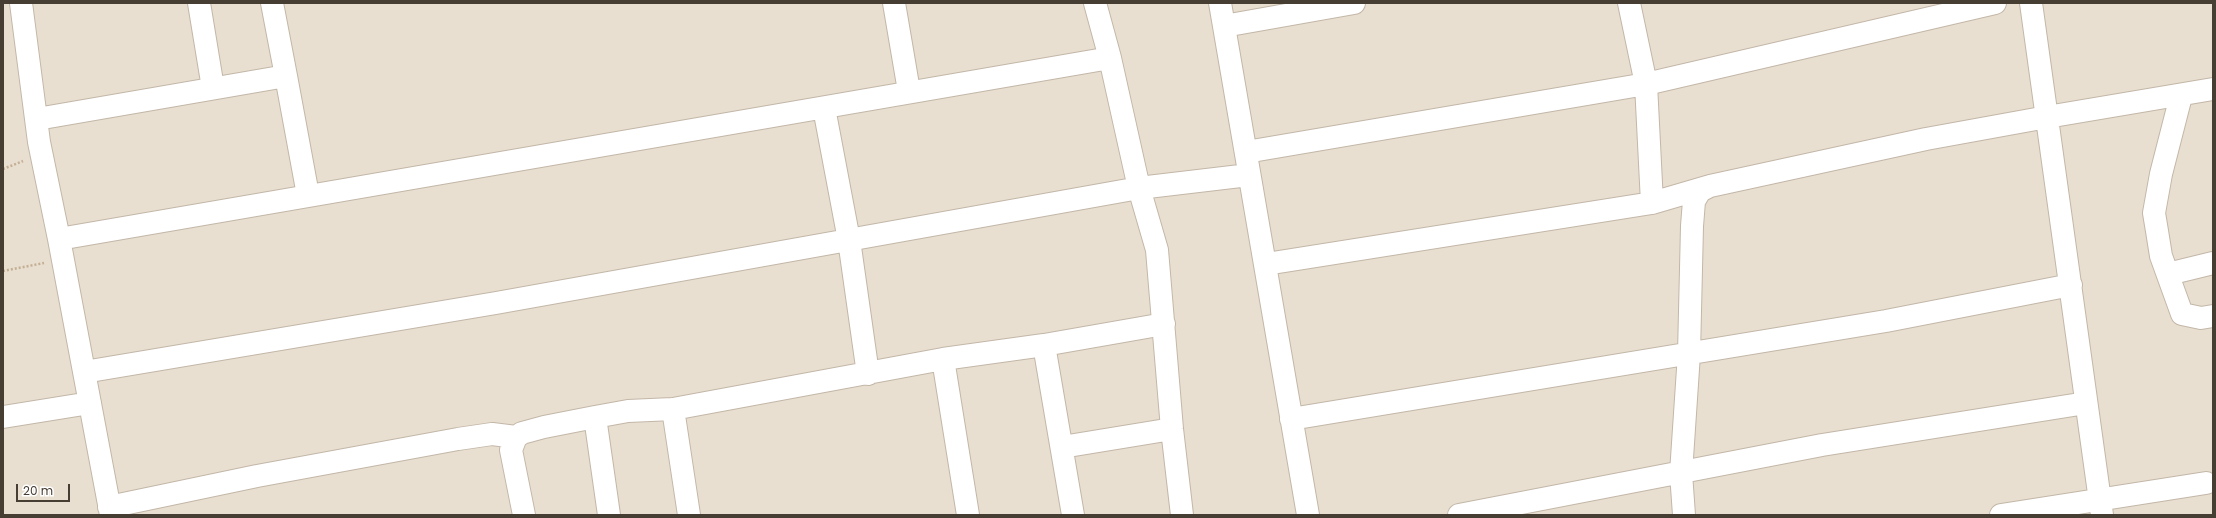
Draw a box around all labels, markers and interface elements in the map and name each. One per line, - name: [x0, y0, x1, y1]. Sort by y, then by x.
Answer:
- scale bar: [18, 476, 72, 502]
- text: 20 m: [23, 482, 53, 499]

